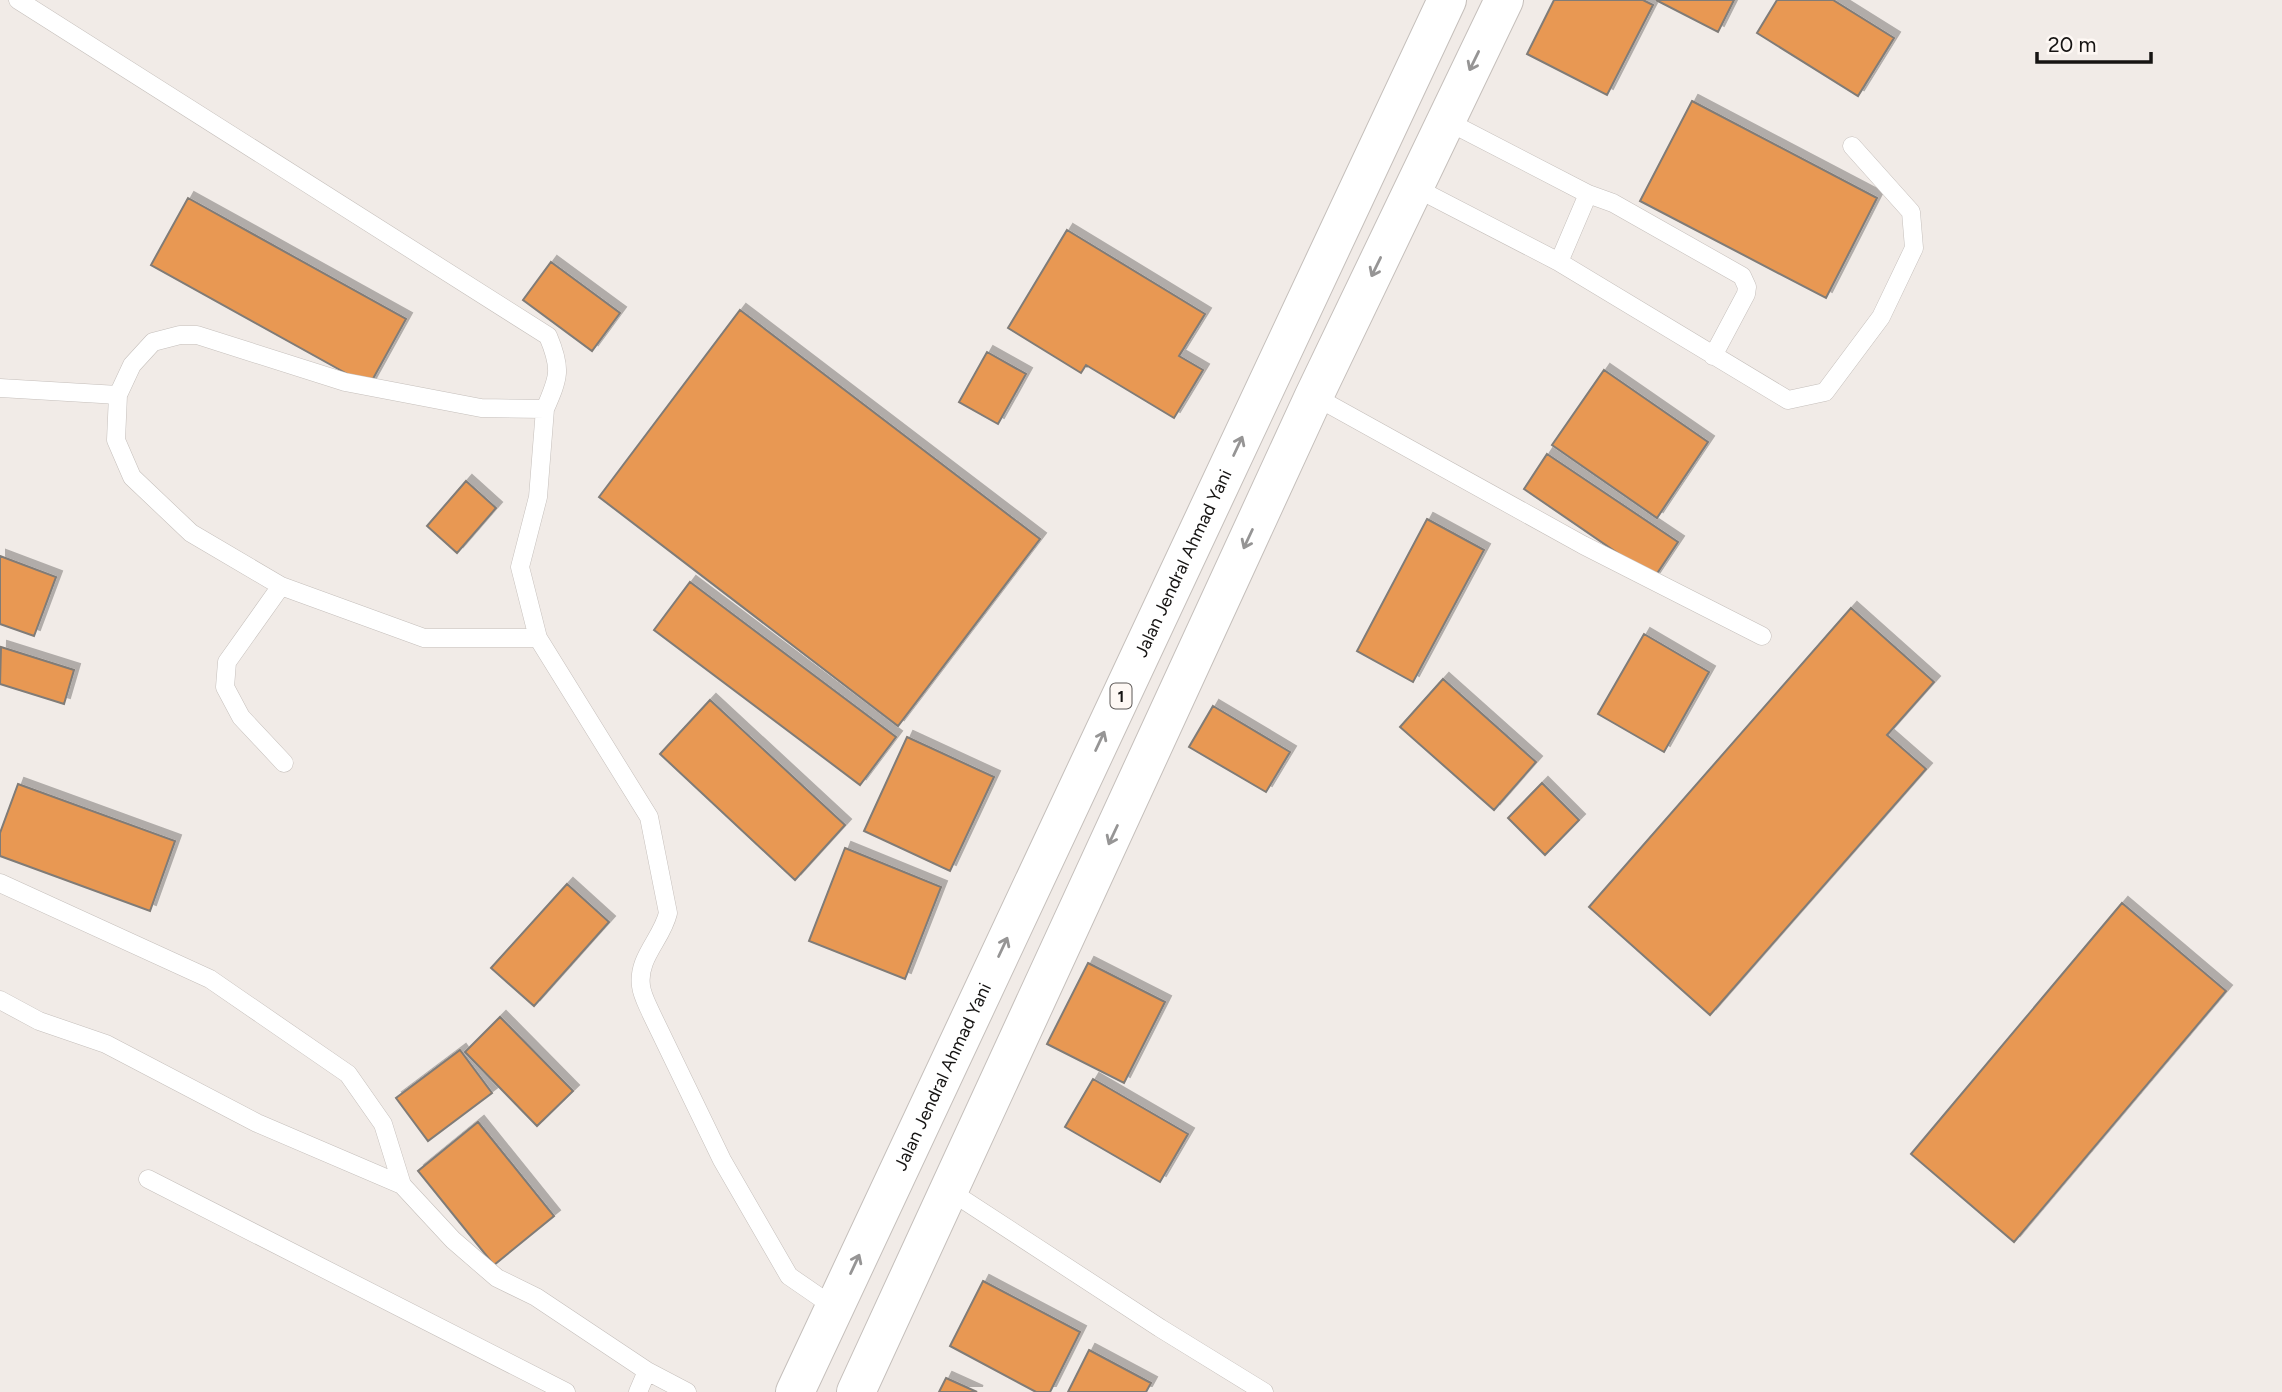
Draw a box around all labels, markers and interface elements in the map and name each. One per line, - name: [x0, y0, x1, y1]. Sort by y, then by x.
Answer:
- scale bar: [2037, 21, 2151, 65]
- text: 20 m: [2048, 32, 2096, 57]
- one-way arrow: [1467, 50, 1480, 71]
- one-way arrow: [1369, 256, 1382, 277]
- one-way arrow: [1232, 436, 1245, 457]
- street label: Jalan Jendral Ahmad Yani: [1130, 466, 1236, 661]
- one-way arrow: [1241, 528, 1255, 549]
- road number: 1: [1110, 684, 1132, 708]
- one-way arrow: [1094, 731, 1107, 752]
- one-way arrow: [1106, 824, 1119, 845]
- one-way arrow: [997, 937, 1011, 958]
- street label: Jalan Jendral Ahmad Yani: [889, 980, 996, 1174]
- one-way arrow: [849, 1254, 862, 1275]

